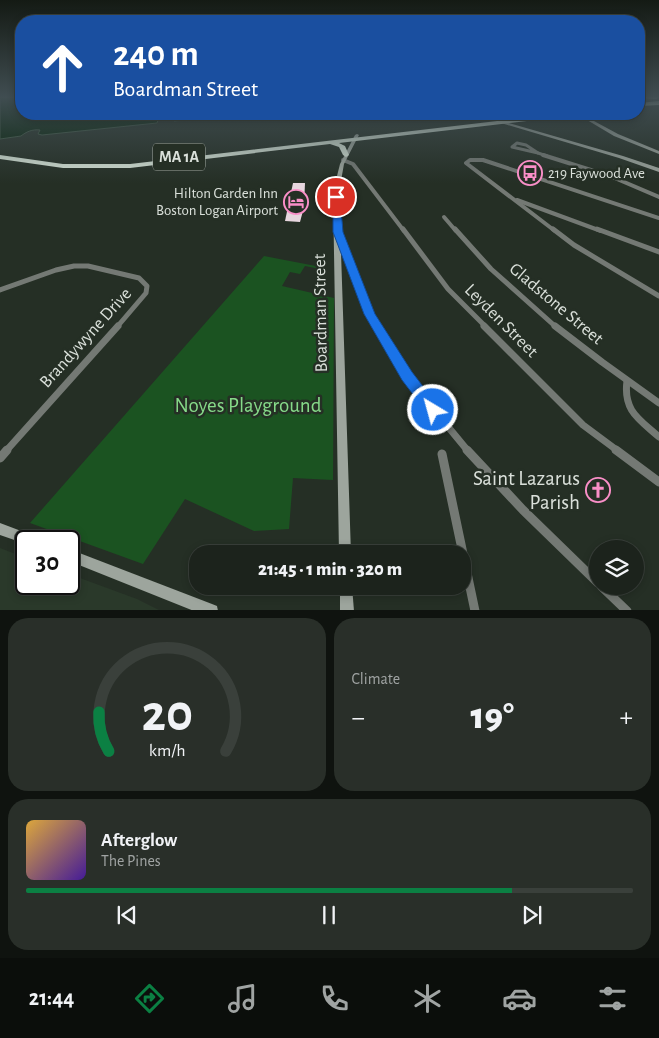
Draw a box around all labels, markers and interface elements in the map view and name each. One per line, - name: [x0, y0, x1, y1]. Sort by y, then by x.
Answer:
- icon: ahead: [30, 35, 95, 100]
- text: 240 m: [113, 37, 199, 72]
- text: Boardman Street: [113, 78, 258, 100]
- road number: MA 1A: [153, 144, 205, 170]
- bus stop icon: 219 Faywood Ave: [517, 160, 543, 186]
- place label: 219 Faywood Ave: [548, 166, 645, 181]
- pin: [315, 176, 357, 218]
- icon: arrive: [322, 183, 350, 211]
- place label: Hilton Garden Inn Boston Logan Airport: [156, 186, 278, 218]
- hotel icon: Hilton Garden Inn Boston Logan Airport: [283, 189, 309, 215]
- street label: Boardman Street: [311, 253, 331, 373]
- street label: Gladstone Street: [506, 260, 607, 348]
- street label: Leyden Street: [461, 281, 541, 361]
- street label: Brandywyne Drive: [37, 285, 135, 391]
- position arrow: [406, 383, 458, 435]
- park label: Noyes Playground: [174, 395, 322, 416]
- place label: Saint Lazarus Parish: [473, 468, 580, 513]
- church icon: Saint Lazarus Parish: [585, 477, 611, 503]
- speed limit sign: 30: [15, 530, 80, 595]
- map controls: [589, 540, 644, 595]
- button: layers: [589, 540, 644, 595]
- text: 21:45 · 1 min · 320 m: [258, 560, 402, 579]
- text: Climate: [352, 671, 400, 687]
- text: 20: [141, 688, 193, 740]
- text: 19°: [470, 698, 514, 736]
- text: −: [352, 704, 365, 732]
- text: +: [620, 704, 633, 732]
- text: km/h: [148, 742, 185, 760]
- text: Afterglow: [101, 831, 177, 850]
- text: The Pines: [101, 853, 161, 869]
- icon: previous: [113, 901, 141, 929]
- icon: pause: [315, 901, 343, 929]
- icon: next: [518, 901, 546, 929]
- icon: directions: [132, 981, 167, 1016]
- icon: music: [225, 981, 260, 1016]
- icon: phone: [317, 981, 352, 1016]
- icon: climate: [410, 981, 445, 1016]
- icon: car: [502, 981, 537, 1016]
- icon: filters: [595, 981, 630, 1016]
- text: 21:44: [29, 987, 74, 1009]

